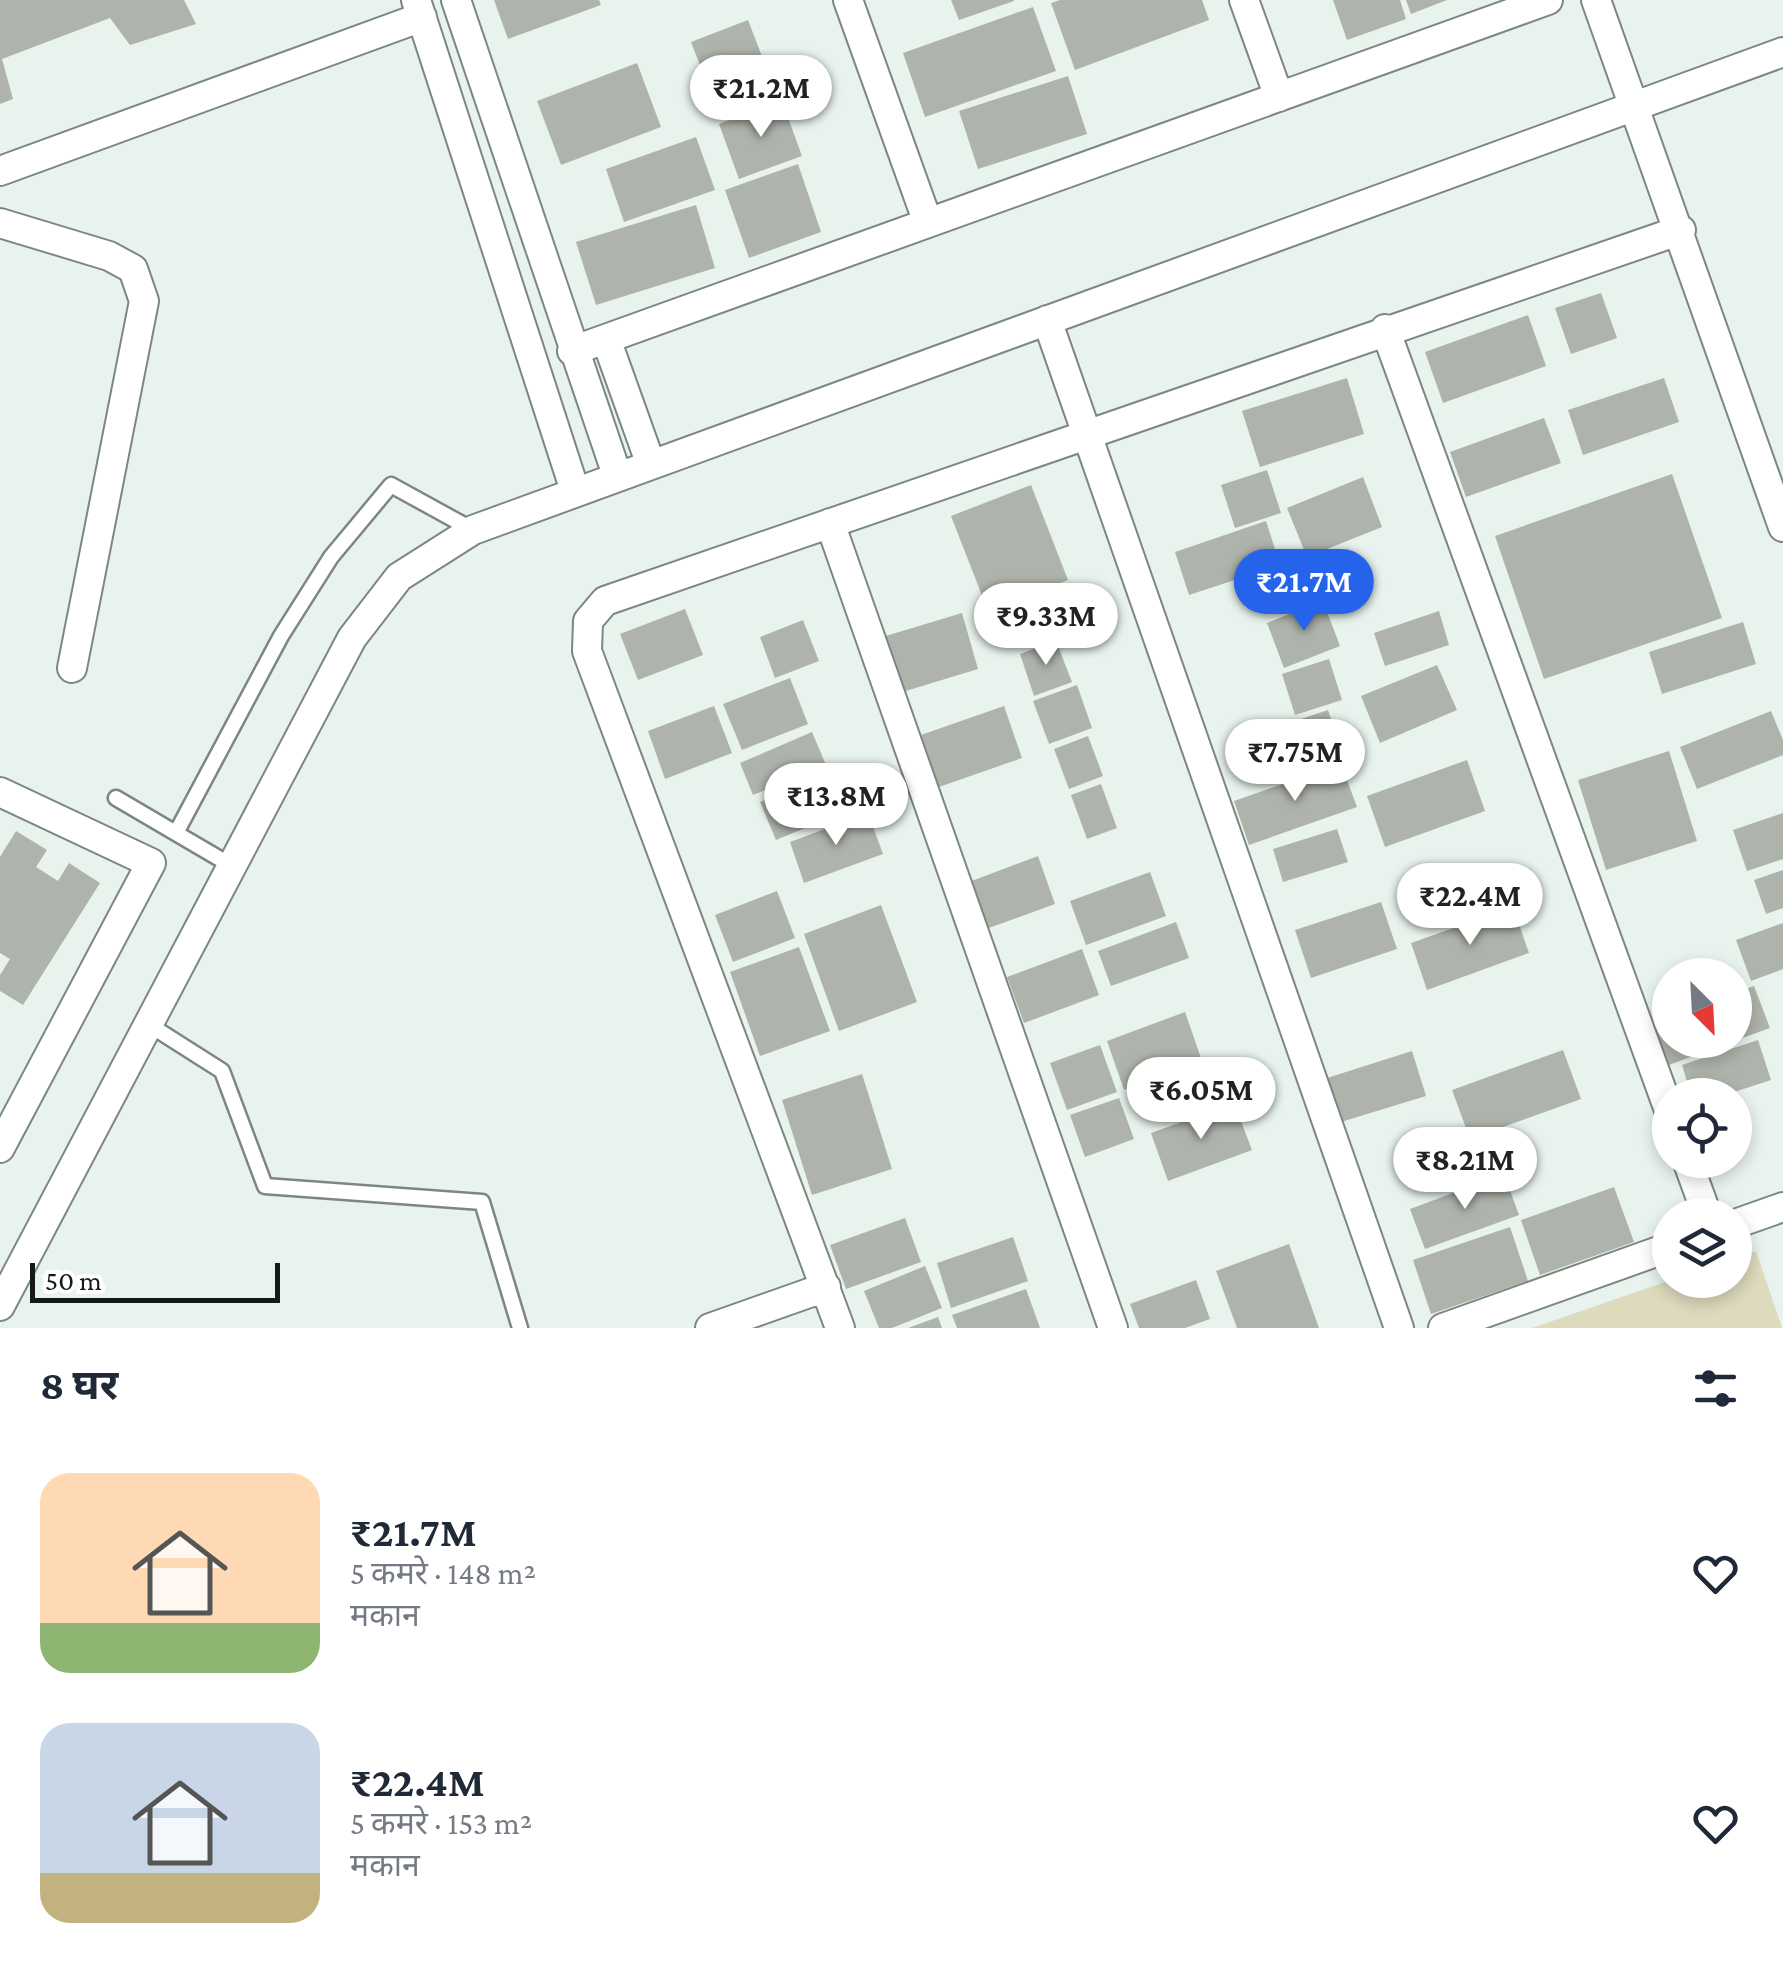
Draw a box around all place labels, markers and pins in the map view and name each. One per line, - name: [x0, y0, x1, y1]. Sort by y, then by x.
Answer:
- pin: ₹21.2M: [680, 55, 842, 140]
- pin: ₹21.7M: [1223, 549, 1385, 634]
- pin: ₹9.33M: [965, 583, 1127, 668]
- pin: ₹7.75M: [1214, 719, 1376, 804]
- pin: ₹13.8M: [755, 763, 917, 848]
- pin: ₹22.4M: [1389, 863, 1551, 948]
- pin: ₹6.05M: [1120, 1057, 1282, 1142]
- pin: ₹8.21M: [1384, 1127, 1546, 1212]

